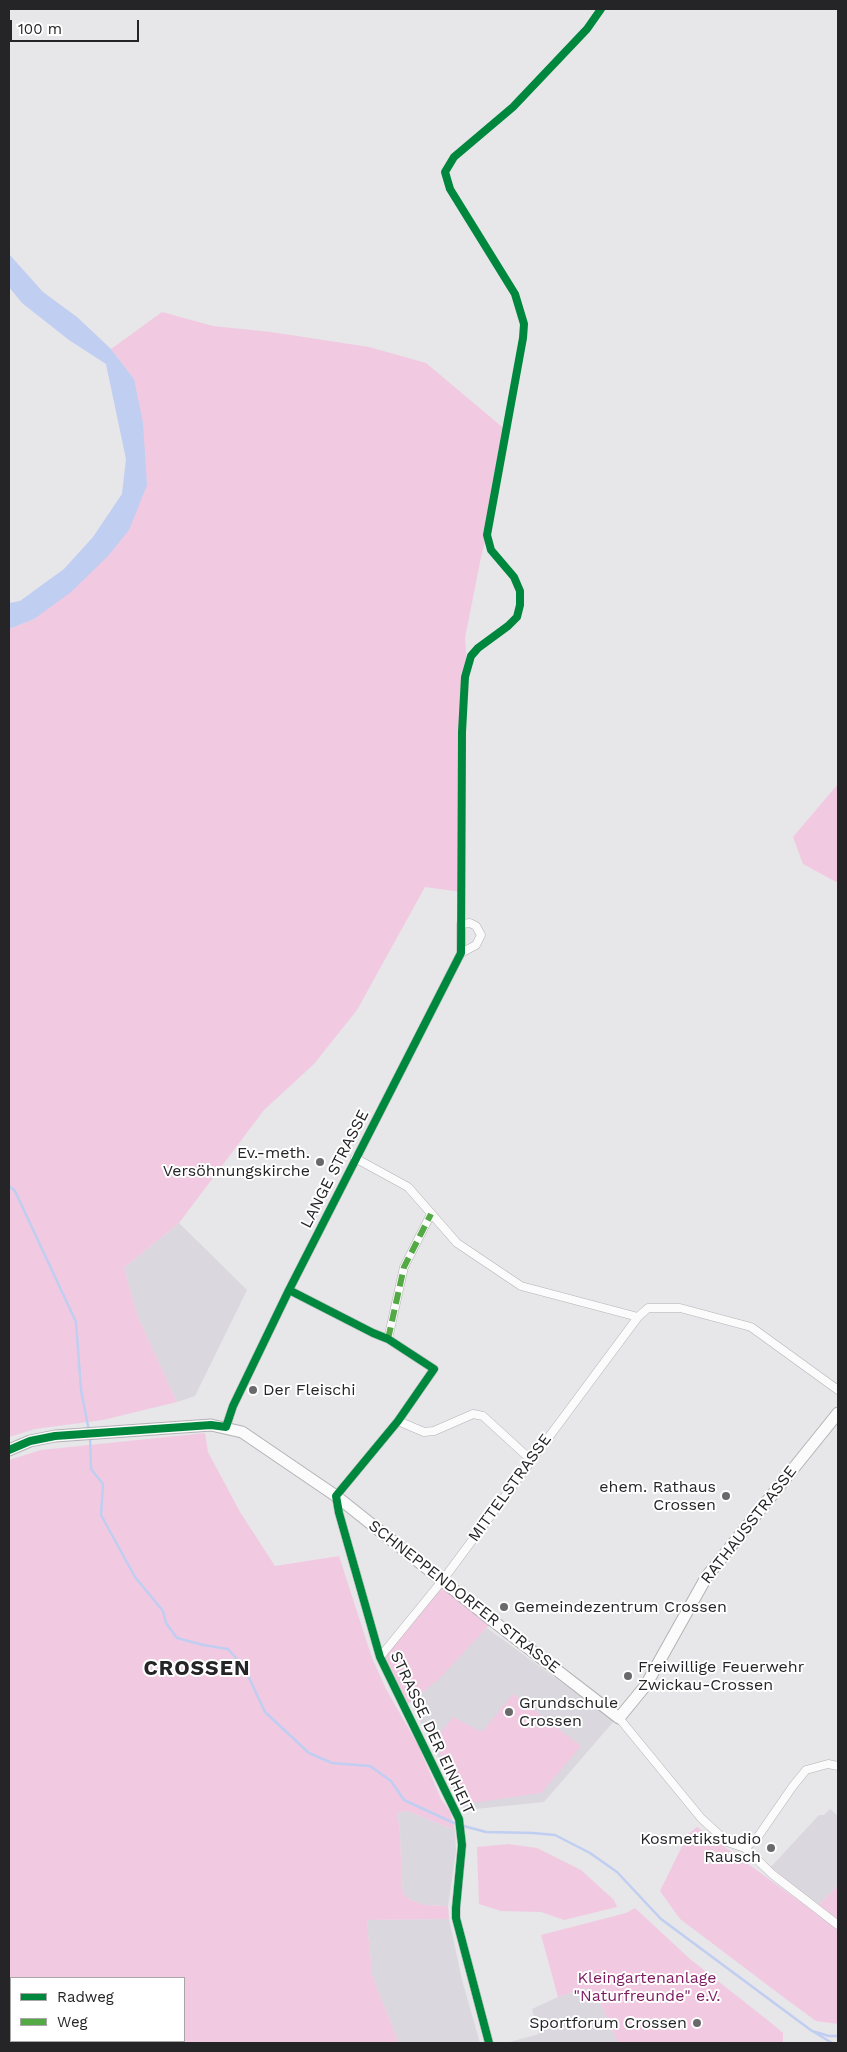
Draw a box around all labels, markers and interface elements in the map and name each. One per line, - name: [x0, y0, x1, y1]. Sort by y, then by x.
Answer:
- scale bar: [12, 10, 141, 42]
- text: 100 m: [18, 20, 62, 38]
- street label: LANGE STRASSE: [297, 1107, 373, 1231]
- place label: Ev.-meth. Versöhnungskirche: [163, 1143, 310, 1181]
- marker: Ev.-meth. Versöhnungskirche: [314, 1156, 326, 1168]
- place label: Der Fleischi: [263, 1380, 355, 1400]
- marker: Der Fleischi: [247, 1384, 259, 1396]
- street label: MITTELSTRASSE: [464, 1430, 556, 1546]
- street label: RATHAUSSTRASSE: [697, 1462, 801, 1588]
- place label: ehem. Rathaus Crossen: [599, 1477, 716, 1515]
- marker: ehem. Rathaus Crossen: [720, 1490, 732, 1502]
- street label: SCHNEPPENDORFER STRASSE: [364, 1516, 564, 1678]
- place label: Gemeindezentrum Crossen: [514, 1597, 727, 1617]
- marker: Gemeindezentrum Crossen: [498, 1601, 510, 1613]
- street label: STRASSE DER EINHEIT: [386, 1648, 478, 1818]
- district label: CROSSEN: [143, 1656, 251, 1682]
- place label: Freiwillige Feuerwehr Zwickau-Crossen: [638, 1657, 804, 1695]
- marker: Freiwillige Feuerwehr Zwickau-Crossen: [622, 1670, 634, 1682]
- place label: Grundschule Crossen: [519, 1693, 618, 1731]
- marker: Grundschule Crossen: [503, 1706, 515, 1718]
- place label: Kosmetikstudio Rausch: [640, 1829, 761, 1867]
- marker: Kosmetikstudio Rausch: [765, 1842, 777, 1854]
- park label: Kleingartenanlage "Naturfreunde" e.V.: [574, 1968, 720, 2006]
- legend: [10, 1977, 185, 2042]
- text: Radweg: [57, 1988, 114, 2006]
- text: Weg: [57, 2013, 88, 2031]
- place label: Sportforum Crossen: [529, 2013, 687, 2033]
- marker: Sportforum Crossen: [691, 2017, 703, 2029]

